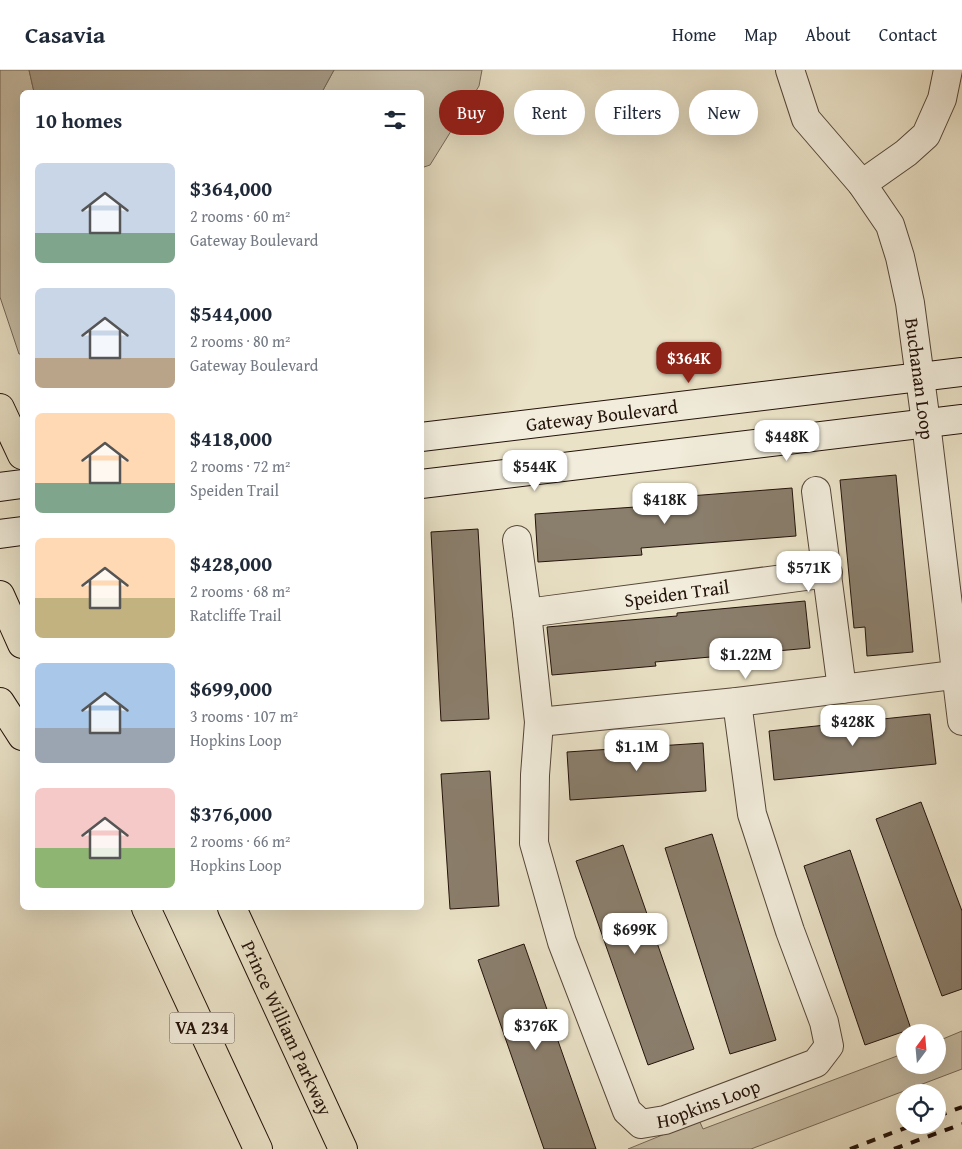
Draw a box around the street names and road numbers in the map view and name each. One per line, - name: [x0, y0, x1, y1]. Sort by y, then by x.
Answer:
- street label: Buchanan Loop: [898, 316, 942, 441]
- street label: Gateway Boulevard: [524, 392, 680, 438]
- street label: Speiden Trail: [622, 572, 731, 614]
- street label: Prince William Parkway: [235, 936, 340, 1121]
- road number: VA 234: [170, 1012, 234, 1044]
- street label: Hopkins Loop: [654, 1071, 764, 1135]

